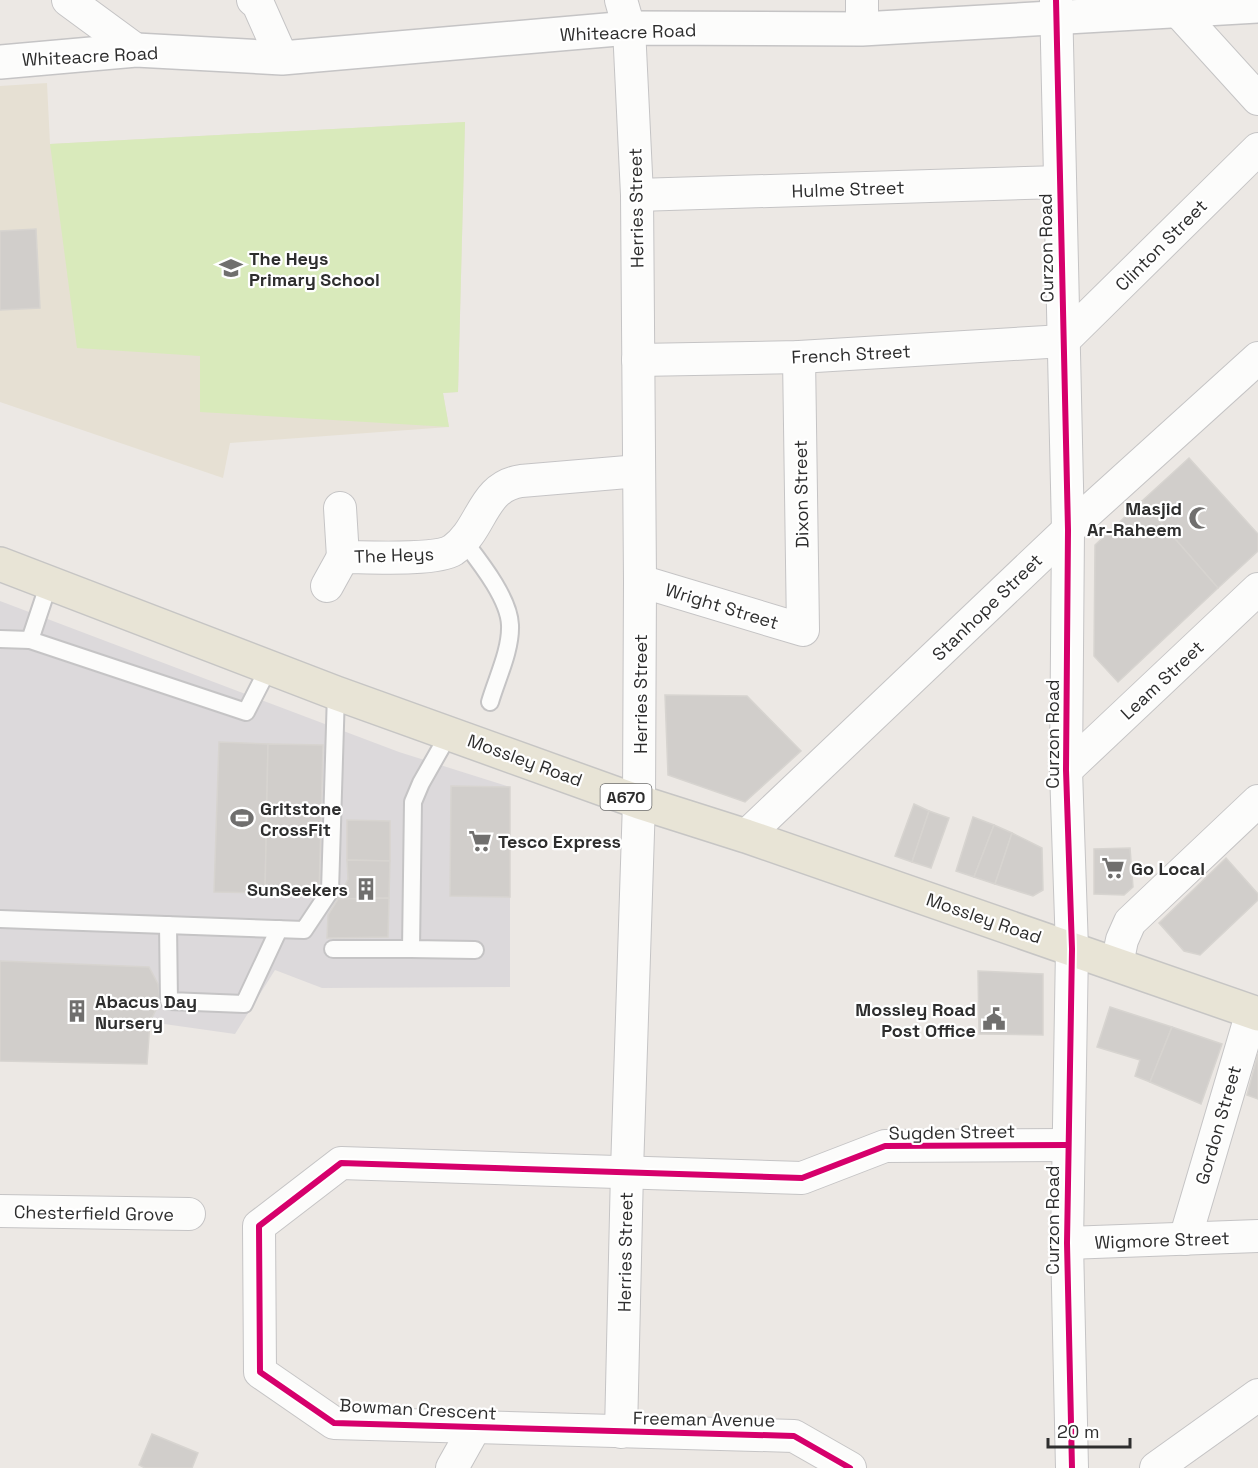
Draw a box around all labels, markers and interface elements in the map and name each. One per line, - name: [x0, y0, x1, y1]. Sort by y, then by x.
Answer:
- street label: Whiteacre Road: [559, 18, 697, 46]
- street label: Whiteacre Road: [21, 41, 159, 71]
- street label: Herries Street: [623, 148, 649, 268]
- street label: Hulme Street: [791, 176, 905, 202]
- street label: Curzon Road: [1034, 193, 1058, 303]
- street label: Clinton Street: [1110, 194, 1212, 296]
- place label: The Heys Primary School: [249, 247, 380, 291]
- school or university icon: The Heys Primary School: [218, 255, 244, 281]
- street label: French Street: [791, 339, 911, 369]
- street label: Dixon Street: [789, 440, 813, 548]
- place label: Masjid Ar-Raheem: [1087, 497, 1182, 541]
- mosque icon: Masjid Ar-Raheem: [1187, 505, 1213, 531]
- street label: The Heys: [354, 542, 434, 568]
- street label: Stanhope Street: [927, 548, 1047, 666]
- street label: Wright Street: [663, 578, 781, 634]
- street label: Herries Street: [629, 634, 652, 754]
- street label: Leam Street: [1115, 635, 1209, 725]
- street label: Curzon Road: [1041, 679, 1064, 789]
- street label: Mossley Road: [464, 729, 586, 791]
- road number: A670: [600, 784, 652, 810]
- place label: Gritstone CrossFit: [260, 797, 342, 841]
- sports icon: Gritstone CrossFit: [229, 805, 255, 831]
- supermarket icon: Tesco Express: [467, 828, 493, 854]
- place label: Tesco Express: [498, 830, 621, 853]
- supermarket icon: Go Local: [1100, 855, 1126, 881]
- place label: Go Local: [1131, 857, 1205, 880]
- building icon: SunSeekers: [353, 876, 379, 902]
- place label: SunSeekers: [247, 878, 348, 901]
- street label: Mossley Road: [923, 888, 1045, 948]
- place label: Abacus Day Nursery: [95, 990, 197, 1034]
- building icon: Abacus Day Nursery: [64, 998, 90, 1024]
- place label: Mossley Road Post Office: [855, 998, 976, 1042]
- public building icon: Mossley Road Post Office: [981, 1006, 1007, 1032]
- street label: Gordon Street: [1190, 1063, 1246, 1187]
- street label: Sugden Street: [889, 1119, 1015, 1145]
- street label: Curzon Road: [1041, 1165, 1064, 1275]
- street label: Herries Street: [612, 1192, 638, 1312]
- street label: Chesterfield Grove: [14, 1200, 174, 1226]
- street label: Wigmore Street: [1094, 1226, 1230, 1254]
- street label: Bowman Crescent: [339, 1393, 497, 1425]
- street label: Freeman Avenue: [633, 1406, 775, 1432]
- scale bar: [1048, 1411, 1130, 1449]
- text: 20 m: [1057, 1420, 1100, 1443]

